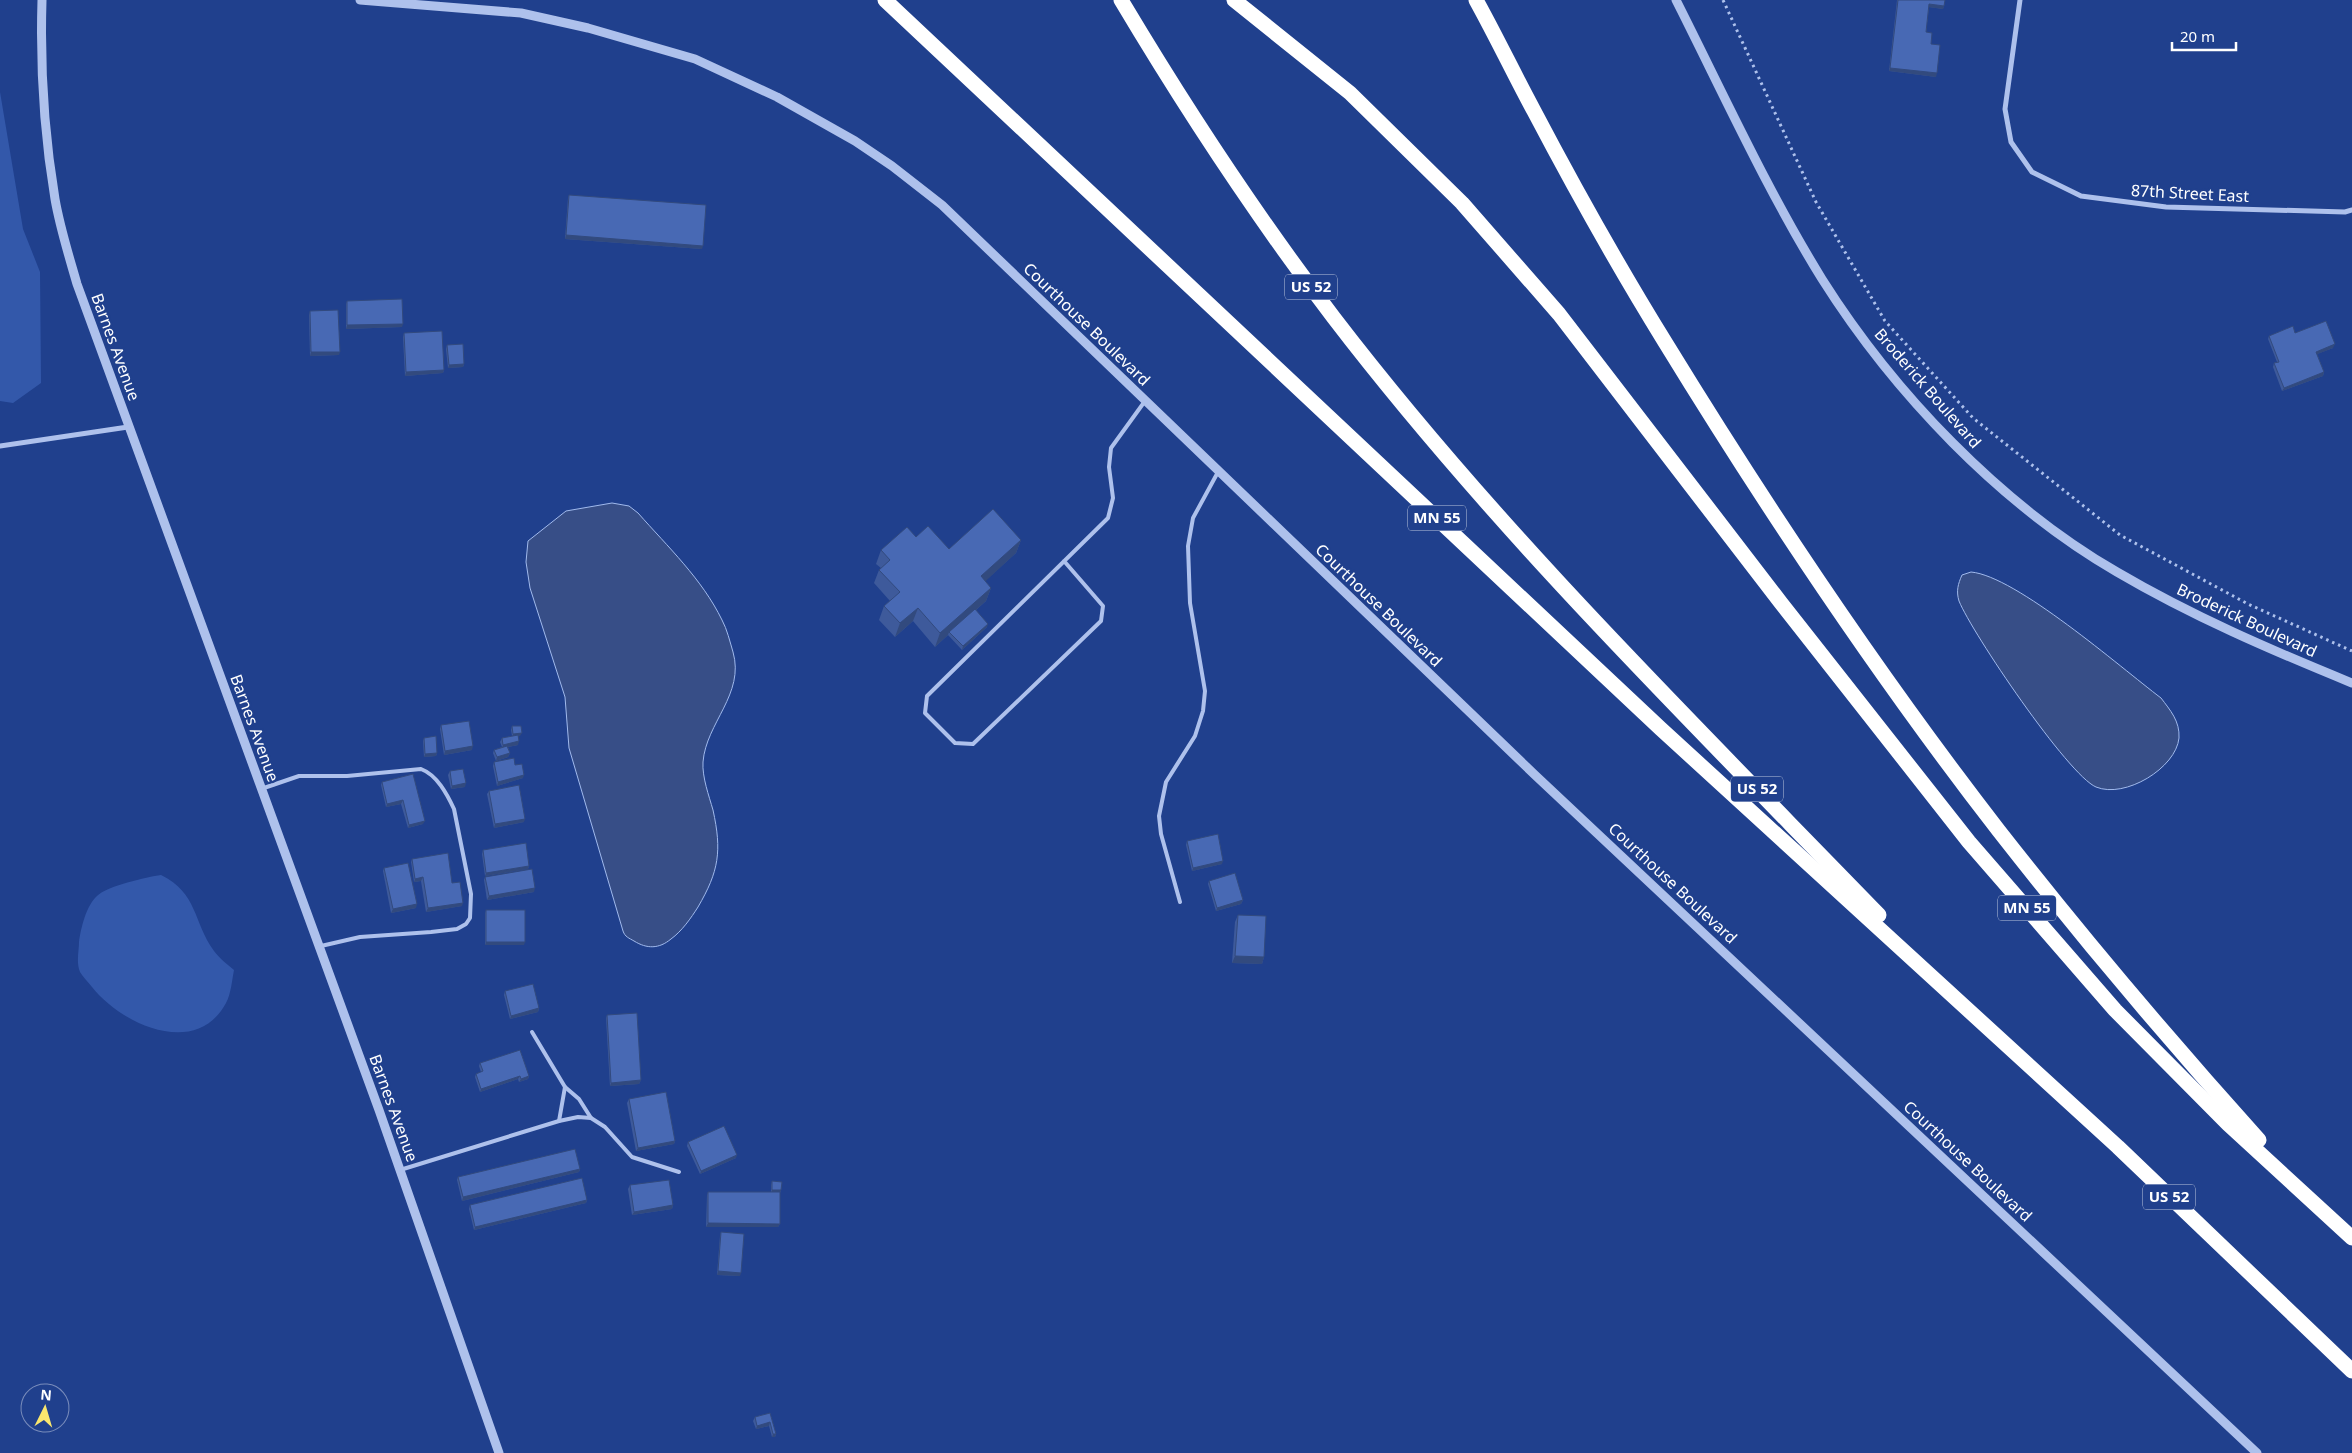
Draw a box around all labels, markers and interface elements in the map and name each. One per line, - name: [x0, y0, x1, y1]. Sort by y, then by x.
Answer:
- scale bar: [2172, 20, 2236, 52]
- text: 20 m: [2180, 26, 2215, 46]
- street label: 87th Street East: [2130, 179, 2250, 207]
- street label: Courthouse Boulevard: [1019, 258, 1155, 390]
- road number: US 52: [1285, 274, 1337, 300]
- street label: Barnes Avenue: [86, 290, 146, 404]
- street label: Broderick Boulevard: [1870, 323, 1986, 453]
- road number: MN 55: [1408, 506, 1466, 530]
- street label: Courthouse Boulevard: [1311, 539, 1447, 671]
- street label: Broderick Boulevard: [2173, 578, 2321, 662]
- street label: Barnes Avenue: [225, 671, 285, 785]
- road number: US 52: [1731, 776, 1783, 802]
- street label: Courthouse Boulevard: [1604, 818, 1742, 948]
- road number: MN 55: [1998, 896, 2056, 920]
- street label: Barnes Avenue: [364, 1051, 424, 1165]
- street label: Courthouse Boulevard: [1899, 1096, 2037, 1226]
- road number: US 52: [2143, 1184, 2195, 1210]
- north arrow: [20, 1383, 70, 1433]
- text: N: [40, 1385, 53, 1405]

